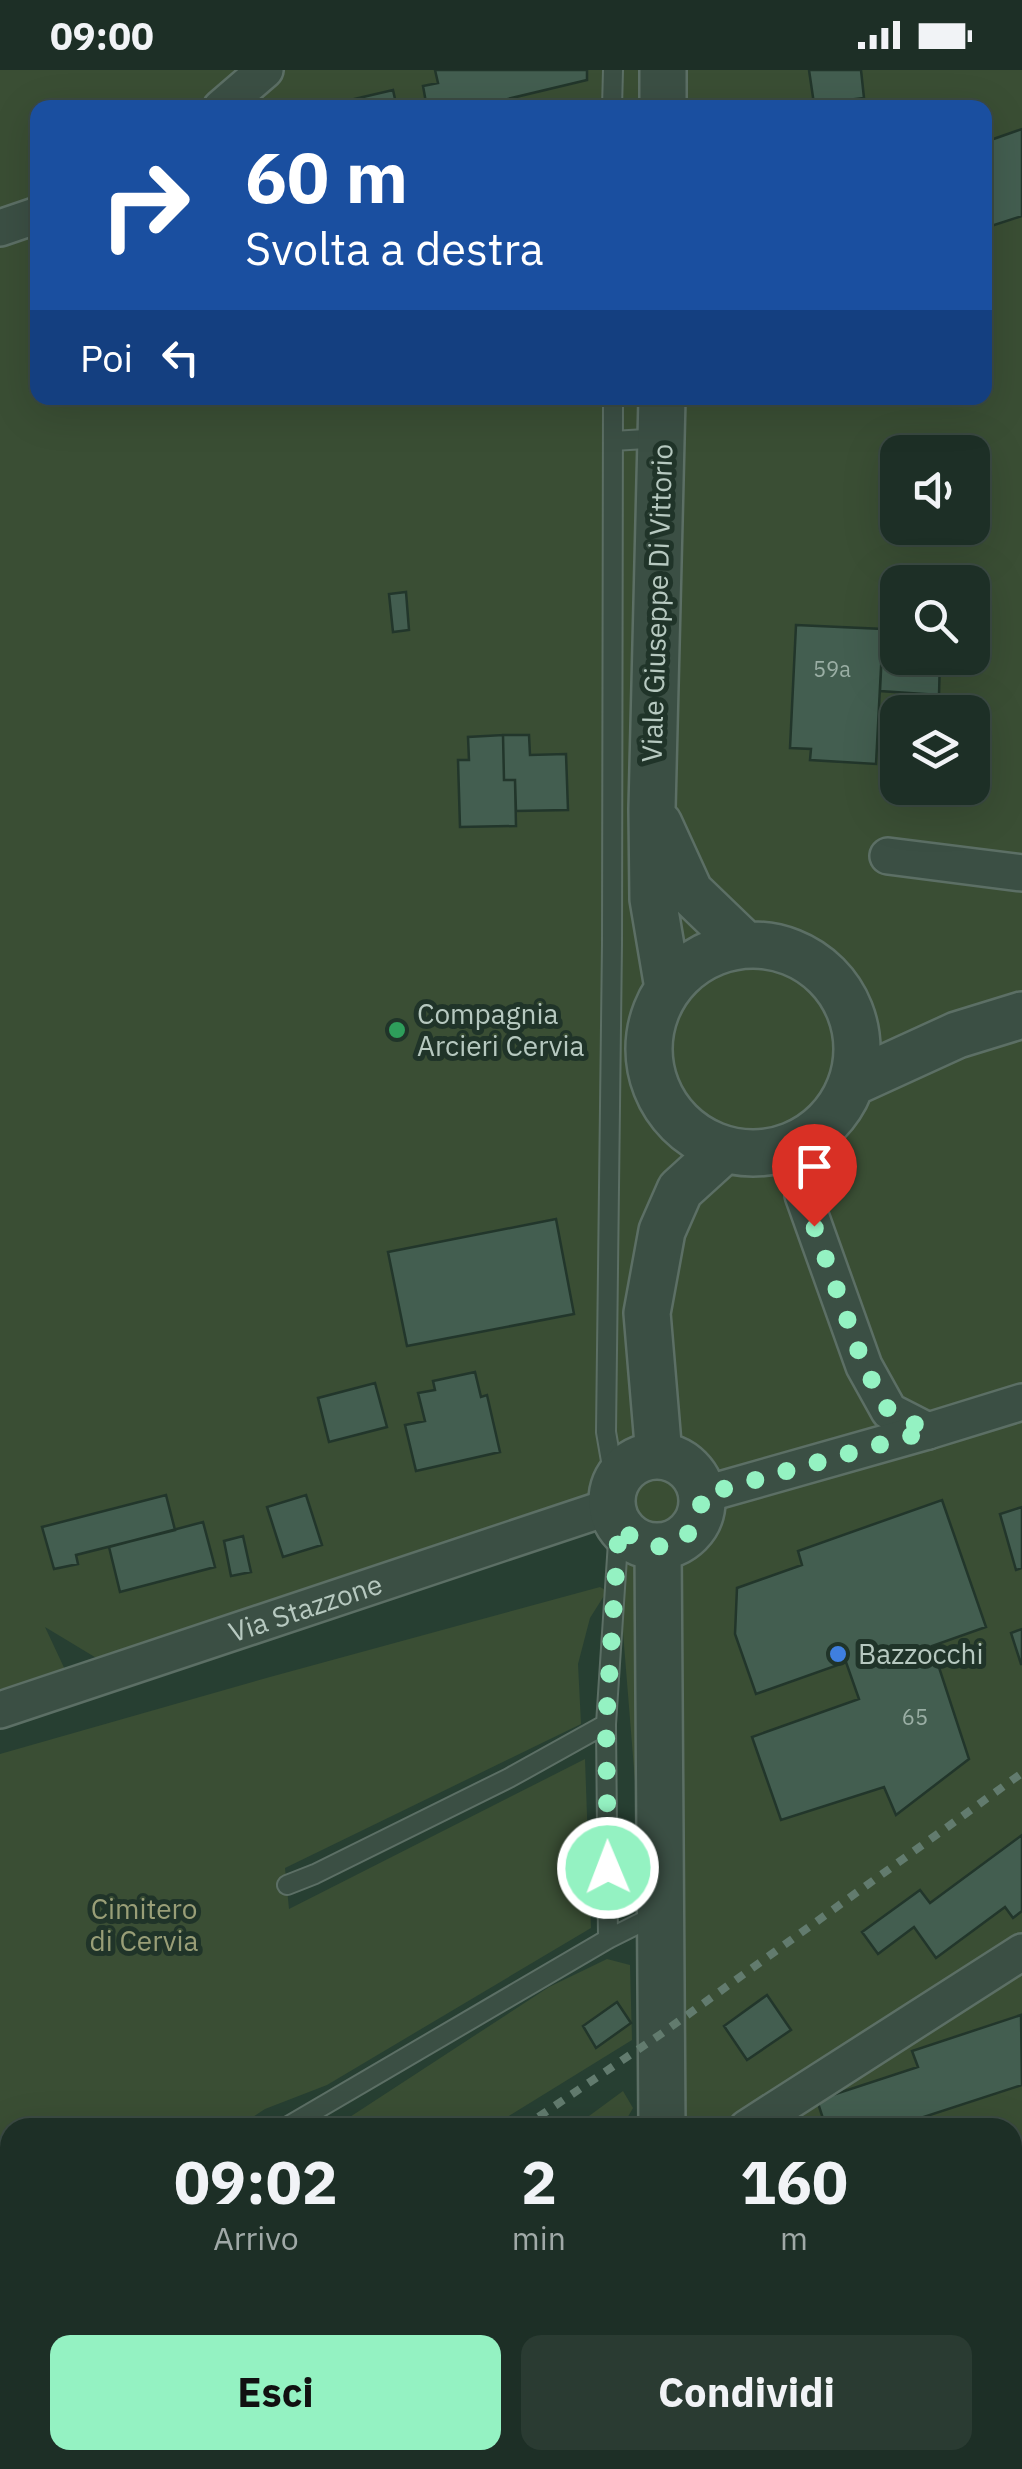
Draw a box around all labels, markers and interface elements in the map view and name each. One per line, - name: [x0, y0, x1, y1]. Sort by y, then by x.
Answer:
- text: 09:00: [50, 11, 154, 60]
- text: 60 m: [245, 131, 408, 222]
- icon: right: [80, 140, 210, 270]
- text: Svolta a destra: [245, 219, 544, 277]
- icon: left: [153, 330, 208, 385]
- text: Poi: [80, 333, 133, 382]
- map controls: [880, 435, 990, 805]
- button: sound: [880, 435, 990, 545]
- street label: Viale Giuseppe Di Vittorio: [632, 443, 681, 763]
- button: search: [880, 565, 990, 675]
- house number: 59a: [813, 654, 851, 683]
- button: layers: [880, 695, 990, 805]
- place label: Compagnia Arcieri Cervia: [417, 995, 585, 1064]
- marker: Compagnia Arcieri Cervia: [386, 1019, 408, 1041]
- pin: [772, 1124, 857, 1227]
- icon: arrive: [787, 1139, 842, 1194]
- street label: Via Stazzone: [224, 1565, 387, 1650]
- place label: Bazzocchi: [858, 1635, 984, 1672]
- marker: Bazzocchi: [827, 1643, 849, 1665]
- house number: 65: [902, 1702, 928, 1731]
- position arrow: [556, 1816, 660, 1920]
- park label: Cimitero di Cervia: [90, 1890, 198, 1959]
- text: 09:02: [174, 2142, 338, 2221]
- text: 2: [521, 2142, 557, 2221]
- text: 160: [740, 2142, 848, 2221]
- text: Arrivo: [213, 2217, 299, 2259]
- text: min: [512, 2217, 566, 2259]
- text: m: [780, 2217, 808, 2259]
- button: Esci: [50, 2335, 501, 2450]
- button: Condividi: [521, 2335, 972, 2450]

